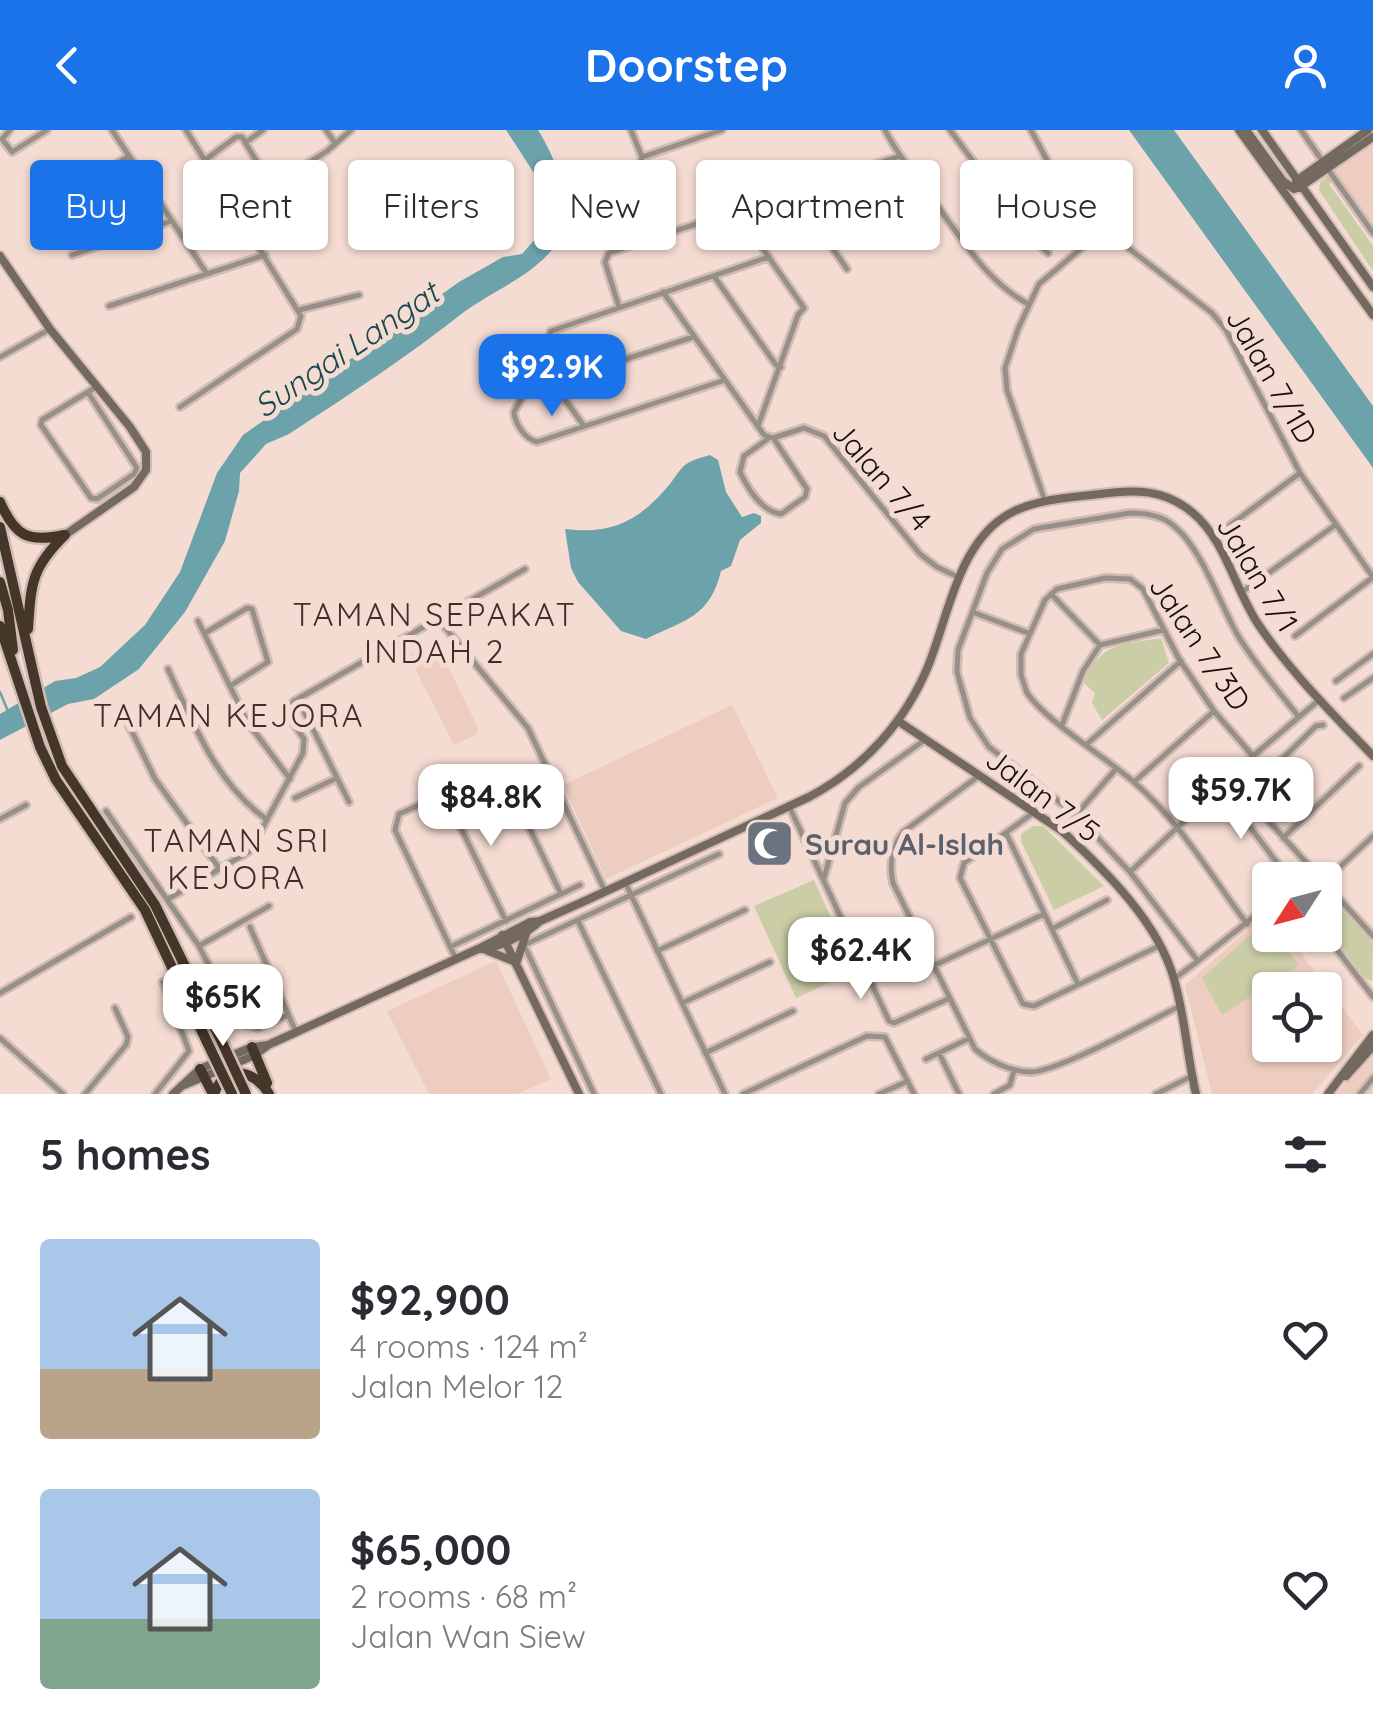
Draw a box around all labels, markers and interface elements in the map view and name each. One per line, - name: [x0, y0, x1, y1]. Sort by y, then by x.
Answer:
- text: Doorstep: [585, 37, 788, 93]
- icon: back: [40, 38, 95, 93]
- icon: person: [1278, 38, 1333, 93]
- chip: Buy: [30, 160, 163, 250]
- chip: Rent: [183, 160, 328, 250]
- chip: Filters: [348, 160, 514, 250]
- chip: New: [534, 160, 676, 250]
- chip: Apartment: [696, 160, 940, 250]
- chip: House: [960, 160, 1133, 250]
- water label: Sungai Langat: [246, 271, 449, 426]
- street label: Jalan 7/1D: [1218, 302, 1326, 450]
- pin: $92.9K: [471, 334, 633, 419]
- text: $92.9K: [501, 346, 603, 386]
- street label: Jalan 7/4: [824, 413, 940, 539]
- street label: Jalan 7/1: [1209, 509, 1307, 639]
- street label: Jalan 7/3D: [1141, 568, 1259, 718]
- district label: TAMAN SEPAKAT INDAH 2: [293, 594, 577, 671]
- district label: TAMAN KEJORA: [93, 695, 365, 735]
- street label: Jalan 7/5: [978, 740, 1108, 850]
- pin: $59.7K: [1160, 757, 1322, 842]
- pin: $84.8K: [410, 764, 572, 849]
- text: $59.7K: [1191, 769, 1291, 809]
- text: $84.8K: [440, 776, 542, 816]
- mosque icon: Surau Al-Islah: [744, 818, 796, 870]
- district label: TAMAN SRI KEJORA: [143, 820, 331, 897]
- place label: Surau Al-Islah: [805, 825, 1004, 863]
- north arrow: [1252, 862, 1342, 952]
- map controls: [1252, 862, 1342, 1062]
- pin: $62.4K: [780, 917, 942, 1002]
- text: $62.4K: [810, 929, 912, 969]
- pin: $65K: [164, 964, 282, 1049]
- button: locate: [1252, 972, 1342, 1062]
- text: $65K: [185, 976, 261, 1016]
- icon: filters: [1278, 1127, 1333, 1182]
- text: 5 homes: [40, 1128, 211, 1181]
- text: $92,900: [350, 1273, 510, 1326]
- icon: home: [120, 1279, 240, 1399]
- icon: heart: [1278, 1312, 1333, 1367]
- text: 4 rooms · 124 m²: [350, 1326, 588, 1366]
- text: Jalan Melor 12: [350, 1366, 563, 1406]
- text: $65,000: [350, 1523, 511, 1576]
- icon: home: [120, 1529, 240, 1649]
- icon: heart: [1278, 1562, 1333, 1617]
- text: 2 rooms · 68 m²: [350, 1576, 577, 1616]
- text: Jalan Wan Siew: [350, 1616, 586, 1656]

